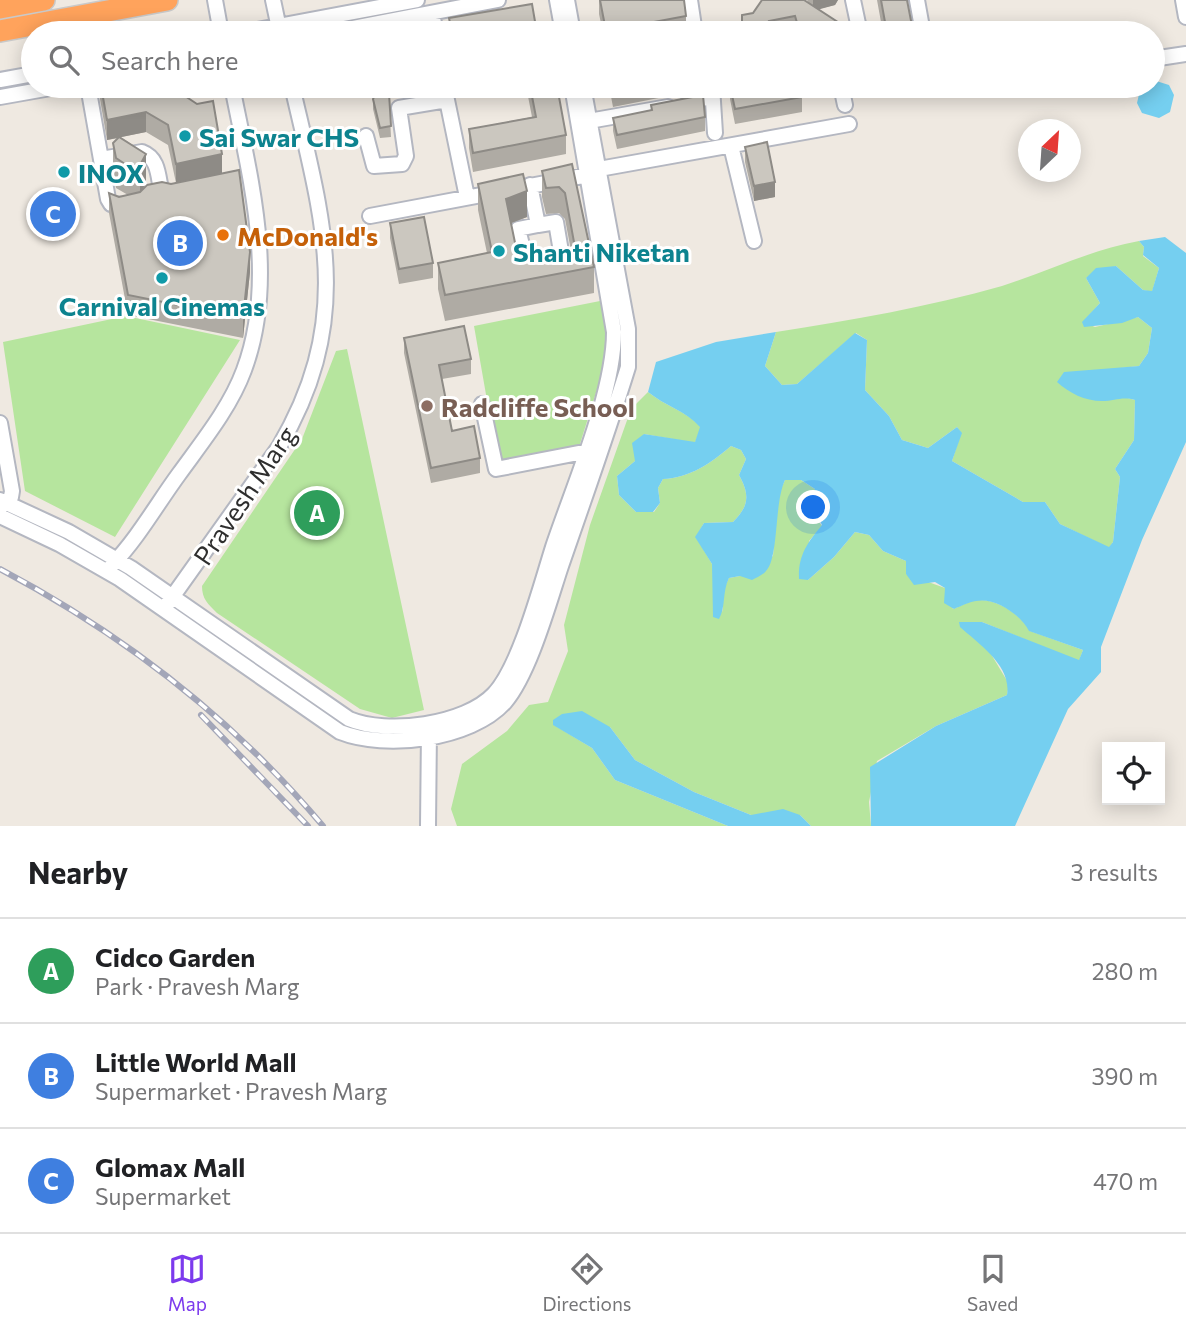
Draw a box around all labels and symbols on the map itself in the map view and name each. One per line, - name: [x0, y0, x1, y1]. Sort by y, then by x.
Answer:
- north arrow: [1018, 119, 1081, 182]
- place label: Sai Swar CHS: [199, 121, 359, 152]
- marker: Sai Swar CHS: [177, 128, 193, 144]
- place label: INOX: [78, 157, 144, 188]
- marker: INOX: [56, 164, 72, 180]
- pin: C: [30, 188, 76, 240]
- pin: B: [157, 217, 203, 269]
- place label: McDonald's: [237, 220, 378, 251]
- marker: McDonald's: [215, 227, 231, 243]
- place label: Shanti Niketan: [513, 236, 690, 267]
- marker: Shanti Niketan: [491, 243, 507, 259]
- marker: Carnival Cinemas: [154, 270, 170, 286]
- place label: Carnival Cinemas: [59, 290, 265, 321]
- place label: Radcliffe School: [441, 391, 635, 422]
- marker: Radcliffe School: [419, 398, 435, 414]
- street label: Pravesh Marg: [186, 420, 302, 570]
- pin: A: [294, 487, 340, 539]
- your location: [796, 490, 830, 524]

